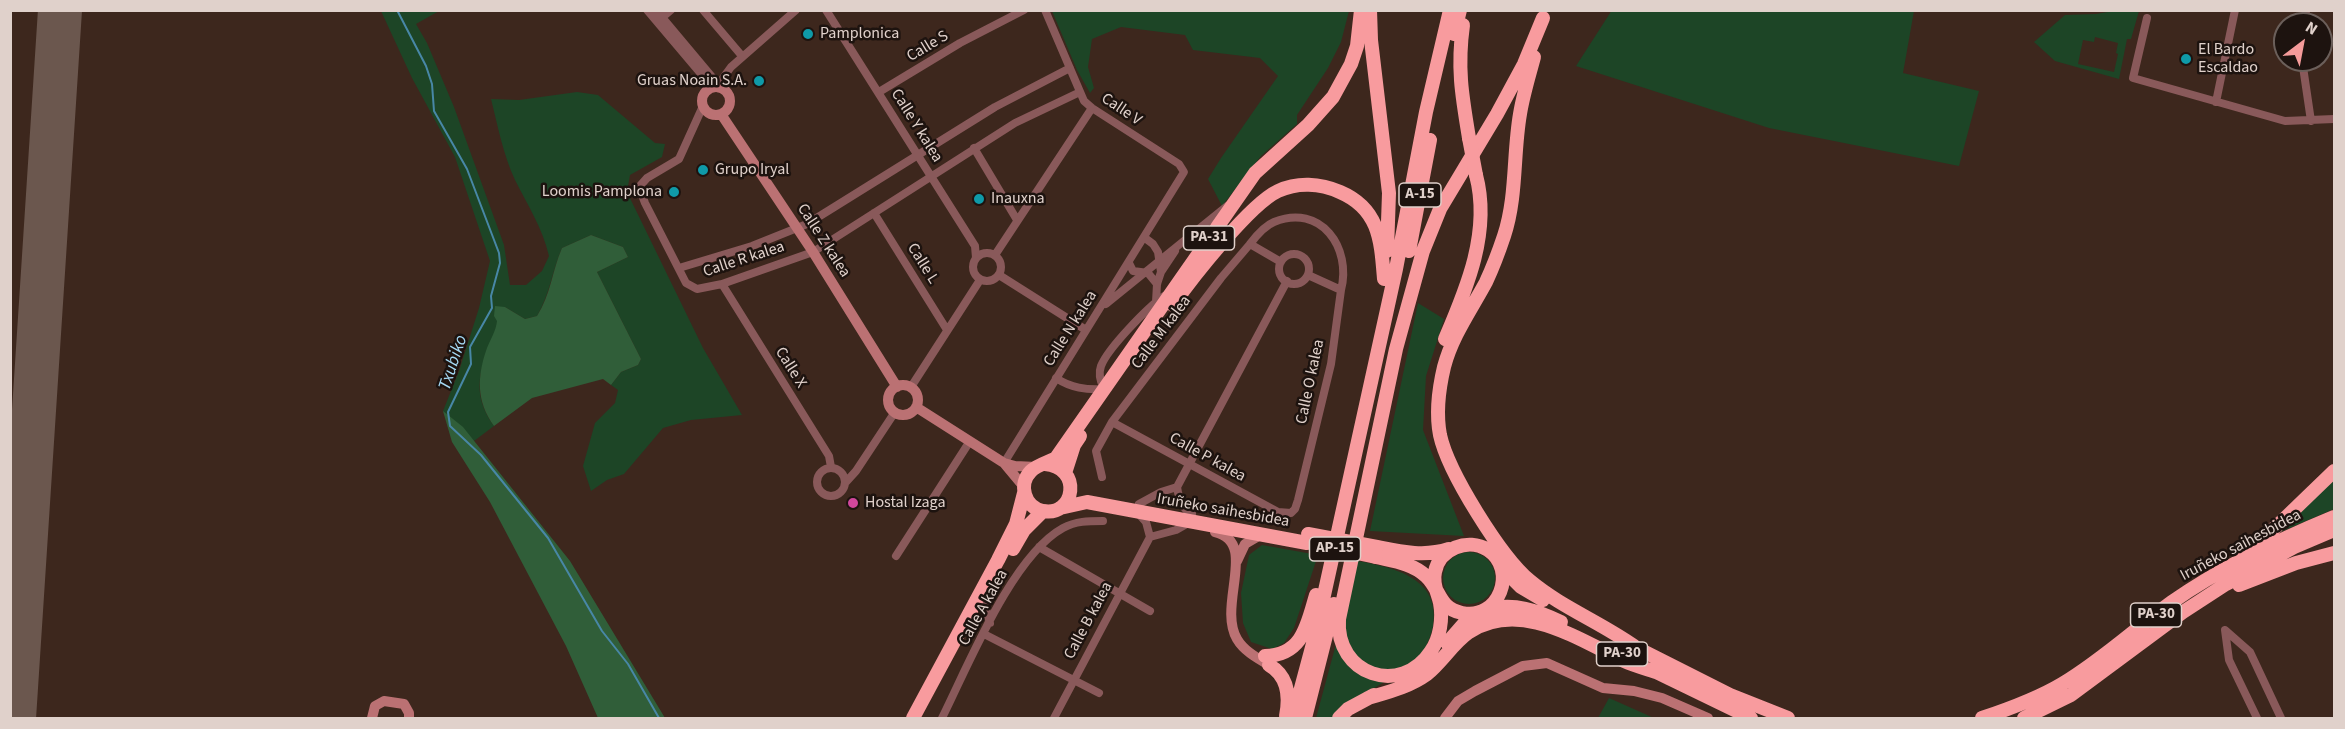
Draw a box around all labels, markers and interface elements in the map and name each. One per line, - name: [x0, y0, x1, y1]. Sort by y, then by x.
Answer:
- north arrow: [2273, 12, 2333, 72]
- text: N: [2301, 16, 2322, 41]
- place label: Pamplonica: [820, 24, 899, 44]
- marker: Pamplonica: [801, 27, 815, 41]
- street label: Calle S: [904, 27, 952, 67]
- place label: El Bardo Escaldao: [2198, 40, 2258, 78]
- marker: El Bardo Escaldao: [2179, 52, 2193, 66]
- place label: Gruas Noain S.A.: [637, 71, 747, 91]
- marker: Gruas Noain S.A.: [752, 74, 766, 88]
- street label: Calle Y kalea: [886, 86, 946, 166]
- street label: Calle V: [1097, 90, 1145, 130]
- place label: Grupo Iryal: [715, 160, 789, 180]
- marker: Grupo Iryal: [696, 163, 710, 177]
- place label: Loomis Pamplona: [542, 182, 662, 202]
- road number: A-15: [1399, 183, 1441, 207]
- marker: Loomis Pamplona: [667, 185, 681, 199]
- place label: Inauxna: [991, 189, 1045, 209]
- marker: Inauxna: [972, 192, 986, 206]
- street label: Calle Z kalea: [792, 201, 854, 281]
- road number: PA-31: [1184, 226, 1234, 250]
- street label: Calle R kalea: [701, 238, 787, 282]
- street label: Calle L: [902, 240, 942, 288]
- street label: Calle N kalea: [1040, 288, 1102, 370]
- street label: Calle M kalea: [1128, 292, 1196, 374]
- water label: Txubiko: [435, 333, 473, 393]
- street label: Calle O kalea: [1293, 338, 1329, 426]
- street label: Calle X: [770, 344, 810, 392]
- street label: Calle P kalea: [1165, 429, 1249, 487]
- street label: Iruñeko saihesbidea: [1155, 490, 1291, 532]
- place label: Hostal Izaga: [865, 493, 945, 513]
- marker: Hostal Izaga: [846, 496, 860, 510]
- street label: Iruñeko saihesbidea: [2177, 506, 2305, 586]
- road number: AP-15: [1310, 537, 1360, 561]
- street label: Calle A kalea: [955, 567, 1013, 649]
- street label: Calle B kalea: [1061, 579, 1117, 663]
- road number: PA-30: [2130, 603, 2182, 627]
- road number: PA-30: [1596, 642, 1648, 666]

